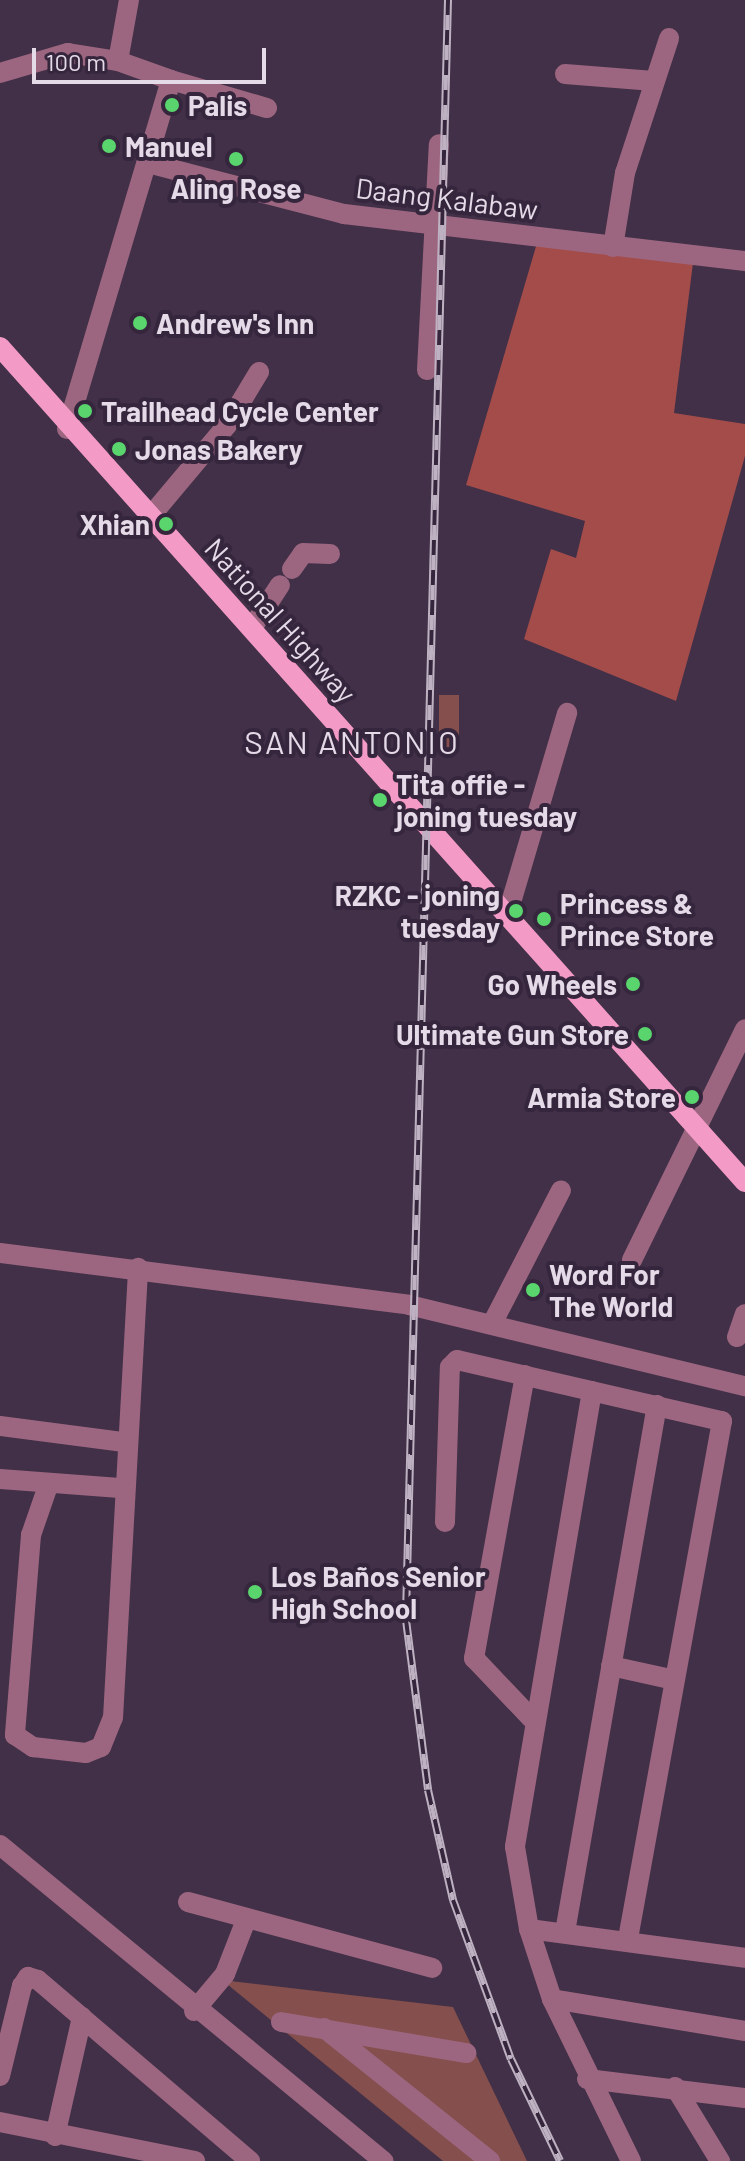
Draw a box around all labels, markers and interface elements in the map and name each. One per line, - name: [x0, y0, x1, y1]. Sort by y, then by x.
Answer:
- scale bar: [36, 32, 270, 82]
- text: 100 m: [46, 47, 106, 76]
- place label: Palis: [188, 88, 247, 122]
- marker: Palis: [163, 96, 181, 114]
- place label: Manuel: [125, 129, 212, 163]
- marker: Manuel: [100, 137, 118, 155]
- marker: Aling Rose: [227, 150, 245, 168]
- street label: Daang Kalabaw: [354, 170, 540, 226]
- place label: Aling Rose: [170, 171, 302, 205]
- place label: Andrew's Inn: [156, 306, 314, 340]
- marker: Andrew's Inn: [131, 314, 149, 332]
- place label: Trailhead Cycle Center: [101, 394, 379, 428]
- marker: Trailhead Cycle Center: [76, 402, 94, 420]
- place label: Jonas Bakery: [135, 432, 303, 466]
- marker: Jonas Bakery: [110, 440, 128, 458]
- place label: Xhian: [80, 507, 150, 541]
- marker: Xhian: [157, 515, 175, 533]
- street label: National Highway: [198, 531, 364, 709]
- district label: SAN ANTONIO: [244, 722, 460, 760]
- place label: Tita offie - joning tuesday: [396, 767, 577, 833]
- marker: Tita offie - joning tuesday: [371, 791, 389, 809]
- place label: RZKC - joning tuesday: [335, 878, 500, 944]
- place label: Princess & Prince Store: [560, 886, 714, 952]
- marker: RZKC - joning tuesday: [507, 902, 525, 920]
- marker: Princess & Prince Store: [535, 910, 553, 928]
- place label: Go Wheels: [487, 967, 617, 1001]
- marker: Go Wheels: [624, 975, 642, 993]
- place label: Ultimate Gun Store: [396, 1017, 629, 1051]
- marker: Ultimate Gun Store: [636, 1025, 654, 1043]
- place label: Armia Store: [527, 1080, 676, 1114]
- marker: Armia Store: [683, 1088, 701, 1106]
- place label: Word For The World: [549, 1257, 673, 1323]
- marker: Word For The World: [524, 1281, 542, 1299]
- place label: Los Baños Senior High School: [271, 1559, 486, 1625]
- marker: Los Baños Senior High School: [246, 1583, 264, 1601]

